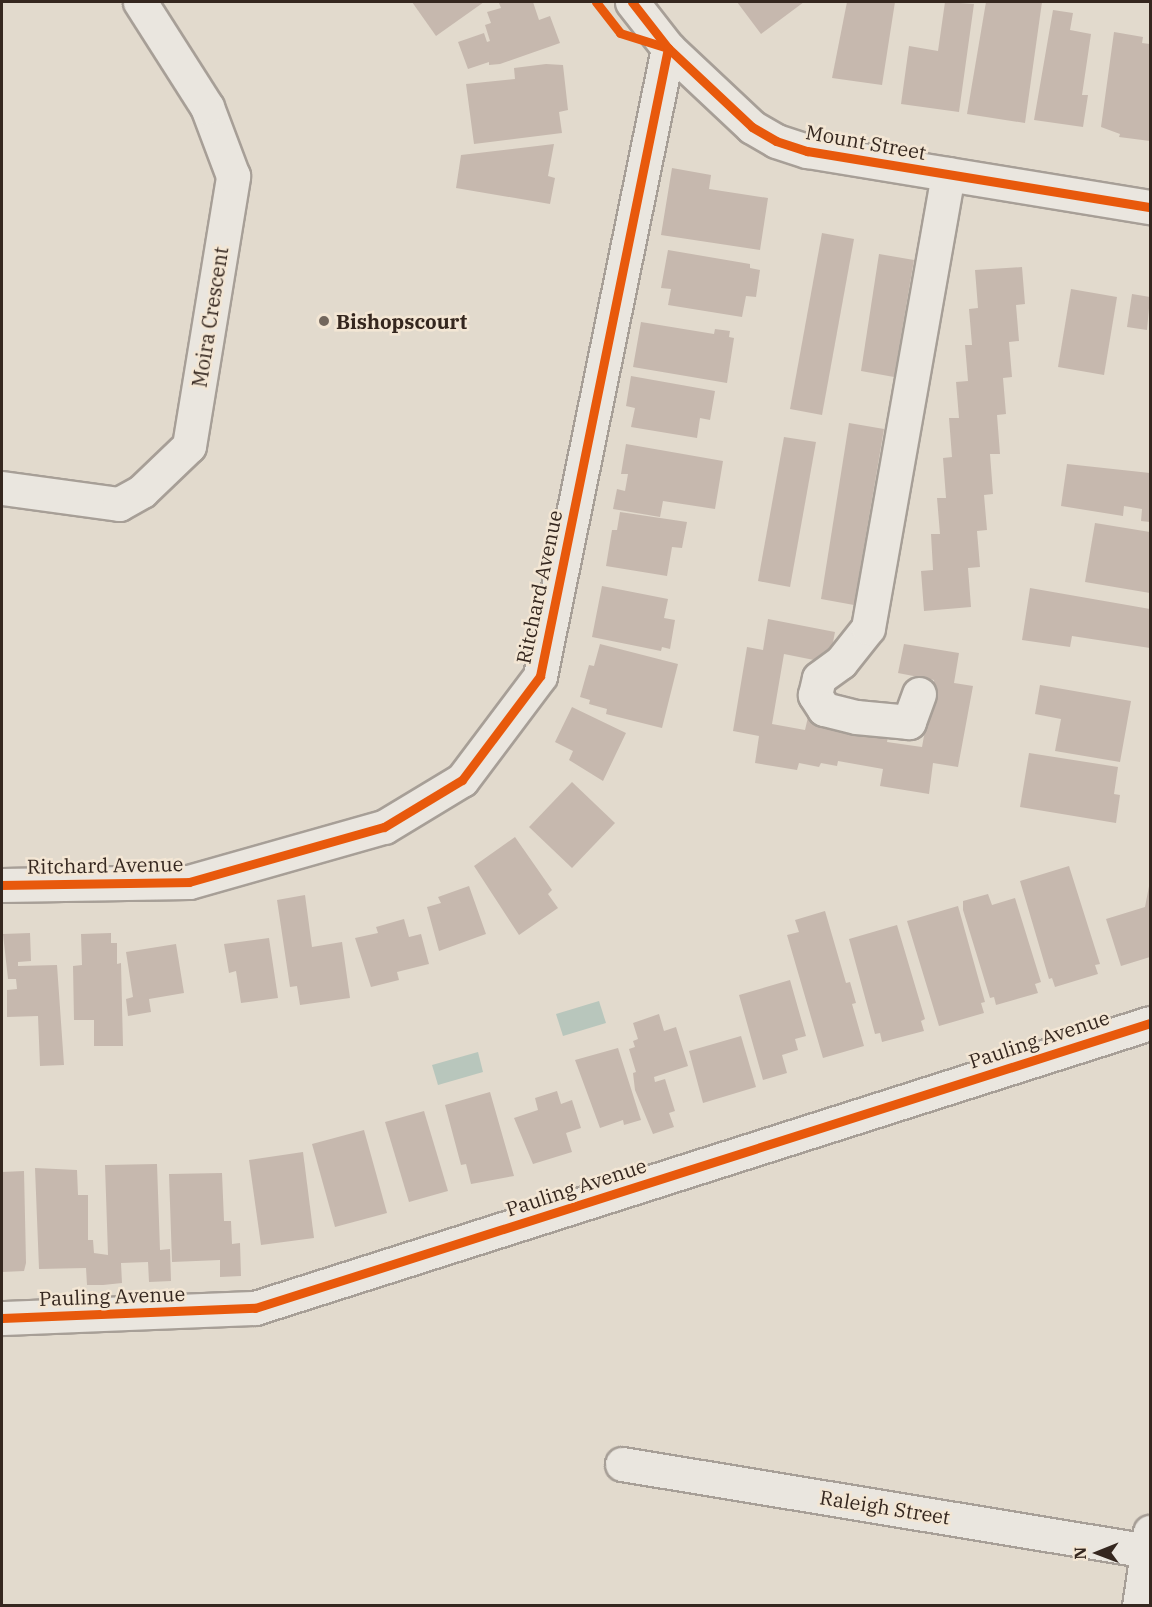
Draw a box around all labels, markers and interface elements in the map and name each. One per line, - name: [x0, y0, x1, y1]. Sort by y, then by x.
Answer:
- street label: Mount Street: [804, 120, 928, 164]
- street label: Moira Crescent: [187, 245, 233, 389]
- place label: Bishopscourt: [336, 309, 467, 333]
- marker: Bishopscourt: [317, 314, 331, 328]
- street label: Ritchard Avenue: [511, 508, 567, 666]
- street label: Ritchard Avenue: [27, 852, 183, 878]
- street label: Pauling Avenue: [966, 1005, 1112, 1073]
- street label: Pauling Avenue: [503, 1153, 649, 1221]
- street label: Pauling Avenue: [38, 1281, 186, 1311]
- street label: Raleigh Street: [818, 1485, 952, 1529]
- north arrow: [1068, 1523, 1128, 1583]
- text: N: [1070, 1547, 1090, 1560]

